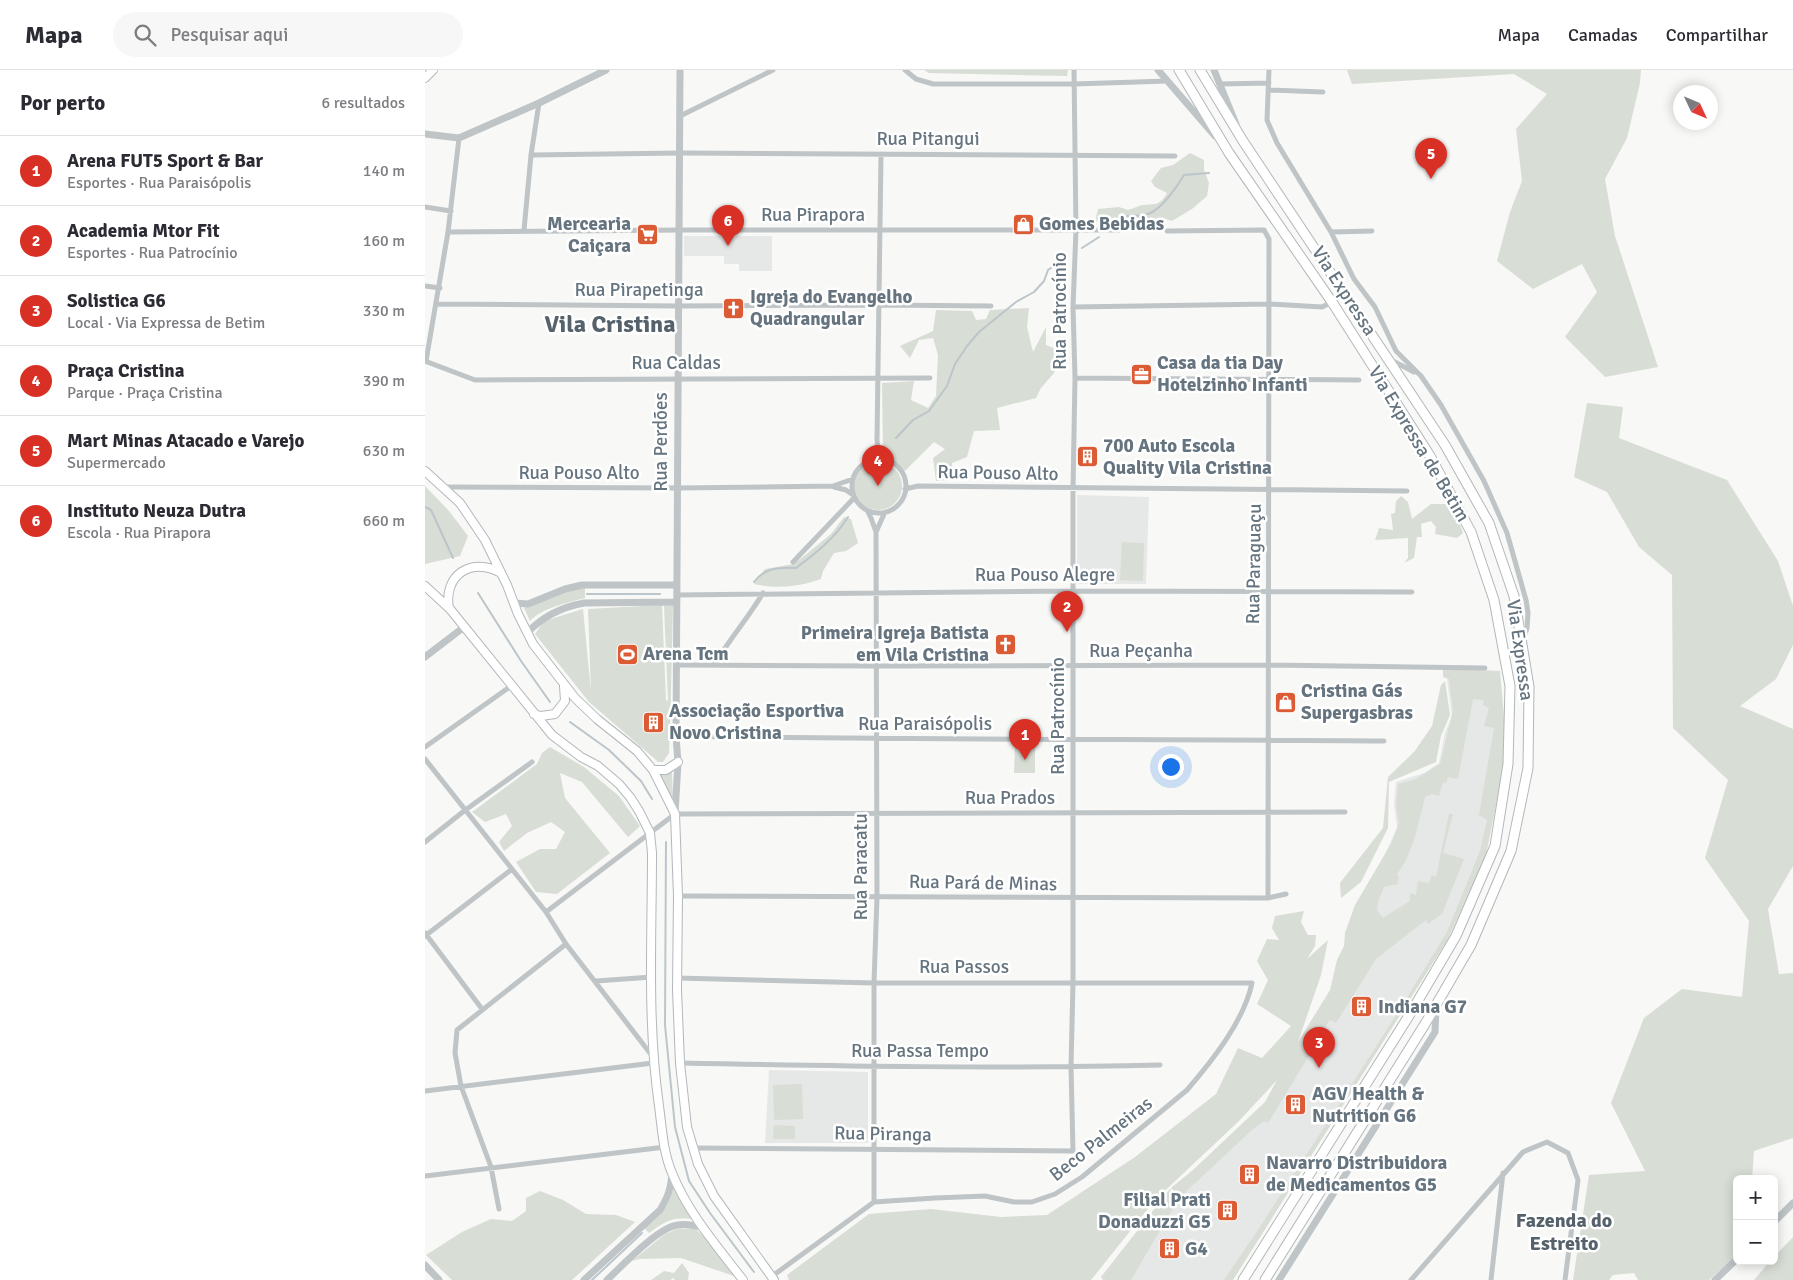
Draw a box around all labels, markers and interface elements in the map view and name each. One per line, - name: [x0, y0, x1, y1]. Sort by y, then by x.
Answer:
- search box: [113, 12, 463, 57]
- text: Mapa: [25, 20, 83, 50]
- icon: search: [131, 21, 159, 49]
- text: Pesquisar aqui: [171, 23, 288, 47]
- text: Mapa: [1498, 24, 1540, 46]
- text: Camadas: [1568, 24, 1638, 46]
- text: Compartilhar: [1666, 24, 1768, 46]
- north arrow: [1673, 85, 1718, 130]
- text: Por perto: [20, 90, 105, 116]
- text: 6 resultados: [322, 93, 405, 113]
- street label: Rua Pitangui: [876, 127, 980, 151]
- pin: 5: [1415, 138, 1447, 179]
- text: Arena FUT5 Sport & Bar: [67, 149, 263, 173]
- text: 1: [32, 161, 40, 181]
- text: 140 m: [363, 161, 405, 181]
- text: Esportes · Rua Paraisópolis: [67, 173, 251, 193]
- street label: Rua Pirapora: [761, 203, 865, 227]
- pin: 6: [712, 205, 744, 246]
- place label: Mercearia Caiçara: [547, 212, 631, 258]
- shop icon: Gomes Bebidas: [1011, 212, 1035, 236]
- place label: Gomes Bebidas: [1039, 212, 1164, 236]
- text: Academia Mtor Fit: [67, 219, 220, 243]
- supermarket icon: Mercearia Caiçara: [635, 223, 659, 247]
- text: 2: [32, 231, 40, 251]
- text: 160 m: [363, 231, 405, 251]
- street label: Via Expressa: [1306, 242, 1382, 340]
- text: Esportes · Rua Patrocínio: [67, 243, 238, 263]
- street label: Rua Patrocínio: [1048, 252, 1072, 370]
- street label: Rua Pirapetinga: [574, 278, 704, 302]
- place label: Igreja do Evangelho Quadrangular: [750, 285, 913, 331]
- text: Solistica G6: [67, 289, 166, 313]
- church icon: Igreja do Evangelho Quadrangular: [722, 296, 746, 320]
- text: 3: [32, 301, 40, 321]
- text: 330 m: [363, 301, 405, 321]
- district label: Vila Cristina: [545, 309, 676, 339]
- text: Local · Via Expressa de Betim: [67, 313, 265, 333]
- street label: Rua Caldas: [631, 351, 721, 375]
- place label: Casa da tia Day Hotelzinho Infanti: [1157, 351, 1308, 397]
- text: Praça Cristina: [67, 359, 185, 383]
- office icon: Casa da tia Day Hotelzinho Infanti: [1129, 362, 1153, 386]
- street label: Via Expressa de Betim: [1363, 362, 1475, 526]
- text: 4: [32, 371, 40, 391]
- text: 390 m: [363, 371, 405, 391]
- text: Parque · Praça Cristina: [67, 383, 223, 403]
- street label: Rua Perdões: [649, 392, 673, 492]
- text: Mart Minas Atacado e Varejo: [67, 429, 304, 453]
- place label: 700 Auto Escola Quality Vila Cristina: [1103, 434, 1272, 480]
- text: 5: [32, 441, 40, 461]
- text: 630 m: [363, 441, 405, 461]
- pin: 4: [862, 445, 894, 486]
- building icon: 700 Auto Escola Quality Vila Cristina: [1075, 445, 1099, 469]
- text: Supermercado: [67, 453, 166, 473]
- street label: Rua Pouso Alto: [937, 460, 1059, 486]
- street label: Rua Pouso Alto: [518, 461, 640, 485]
- text: Instituto Neuza Dutra: [67, 499, 246, 523]
- street label: Rua Paraguaçu: [1241, 503, 1267, 625]
- text: 6: [32, 511, 40, 531]
- text: 660 m: [363, 511, 405, 531]
- text: Escola · Rua Pirapora: [67, 523, 211, 543]
- street label: Rua Pouso Alegre: [975, 563, 1115, 587]
- pin: 2: [1051, 591, 1083, 632]
- street label: Via Expressa: [1501, 598, 1539, 702]
- place label: Primeira Igreja Batista em Vila Cristina: [801, 621, 989, 667]
- church icon: Primeira Igreja Batista em Vila Cristina: [993, 632, 1017, 656]
- street label: Rua Peçanha: [1089, 639, 1193, 663]
- sports icon: Arena Tcm: [615, 642, 639, 666]
- place label: Arena Tcm: [643, 642, 729, 666]
- street label: Rua Patrocínio: [1046, 657, 1070, 775]
- place label: Cristina Gás Supergasbras: [1301, 679, 1413, 725]
- shop icon: Cristina Gás Supergasbras: [1273, 690, 1297, 714]
- place label: Associação Esportiva Novo Cristina: [669, 699, 845, 745]
- building icon: Associação Esportiva Novo Cristina: [641, 710, 665, 734]
- street label: Rua Paraisópolis: [858, 712, 992, 736]
- pin: 1: [1009, 719, 1041, 760]
- your location: [1158, 754, 1184, 780]
- street label: Rua Prados: [965, 786, 1055, 810]
- street label: Rua Paracatu: [849, 813, 873, 921]
- street label: Rua Pará de Minas: [909, 870, 1057, 896]
- street label: Rua Passos: [919, 955, 1009, 979]
- building icon: Indiana G7: [1350, 995, 1374, 1019]
- place label: Indiana G7: [1378, 995, 1467, 1019]
- pin: 3: [1303, 1027, 1335, 1068]
- street label: Rua Passa Tempo: [851, 1039, 989, 1063]
- place label: AGV Health & Nutrition G6: [1312, 1082, 1424, 1128]
- street label: Beco Palmeiras: [1045, 1091, 1157, 1187]
- building icon: AGV Health & Nutrition G6: [1284, 1093, 1308, 1117]
- street label: Rua Piranga: [834, 1121, 932, 1147]
- place label: Navarro Distribuidora de Medicamentos G5: [1266, 1151, 1448, 1197]
- building icon: Navarro Distribuidora de Medicamentos G5: [1238, 1162, 1262, 1186]
- map controls: [1733, 1175, 1778, 1265]
- button: +: [1733, 1175, 1778, 1220]
- place label: Filial Prati Donaduzzi G5: [1098, 1188, 1211, 1234]
- building icon: Filial Prati Donaduzzi G5: [1215, 1199, 1239, 1223]
- district label: Fazenda do Estreito: [1516, 1208, 1612, 1256]
- button: −: [1733, 1220, 1778, 1265]
- building icon: G4: [1157, 1237, 1181, 1261]
- place label: G4: [1185, 1237, 1208, 1261]

